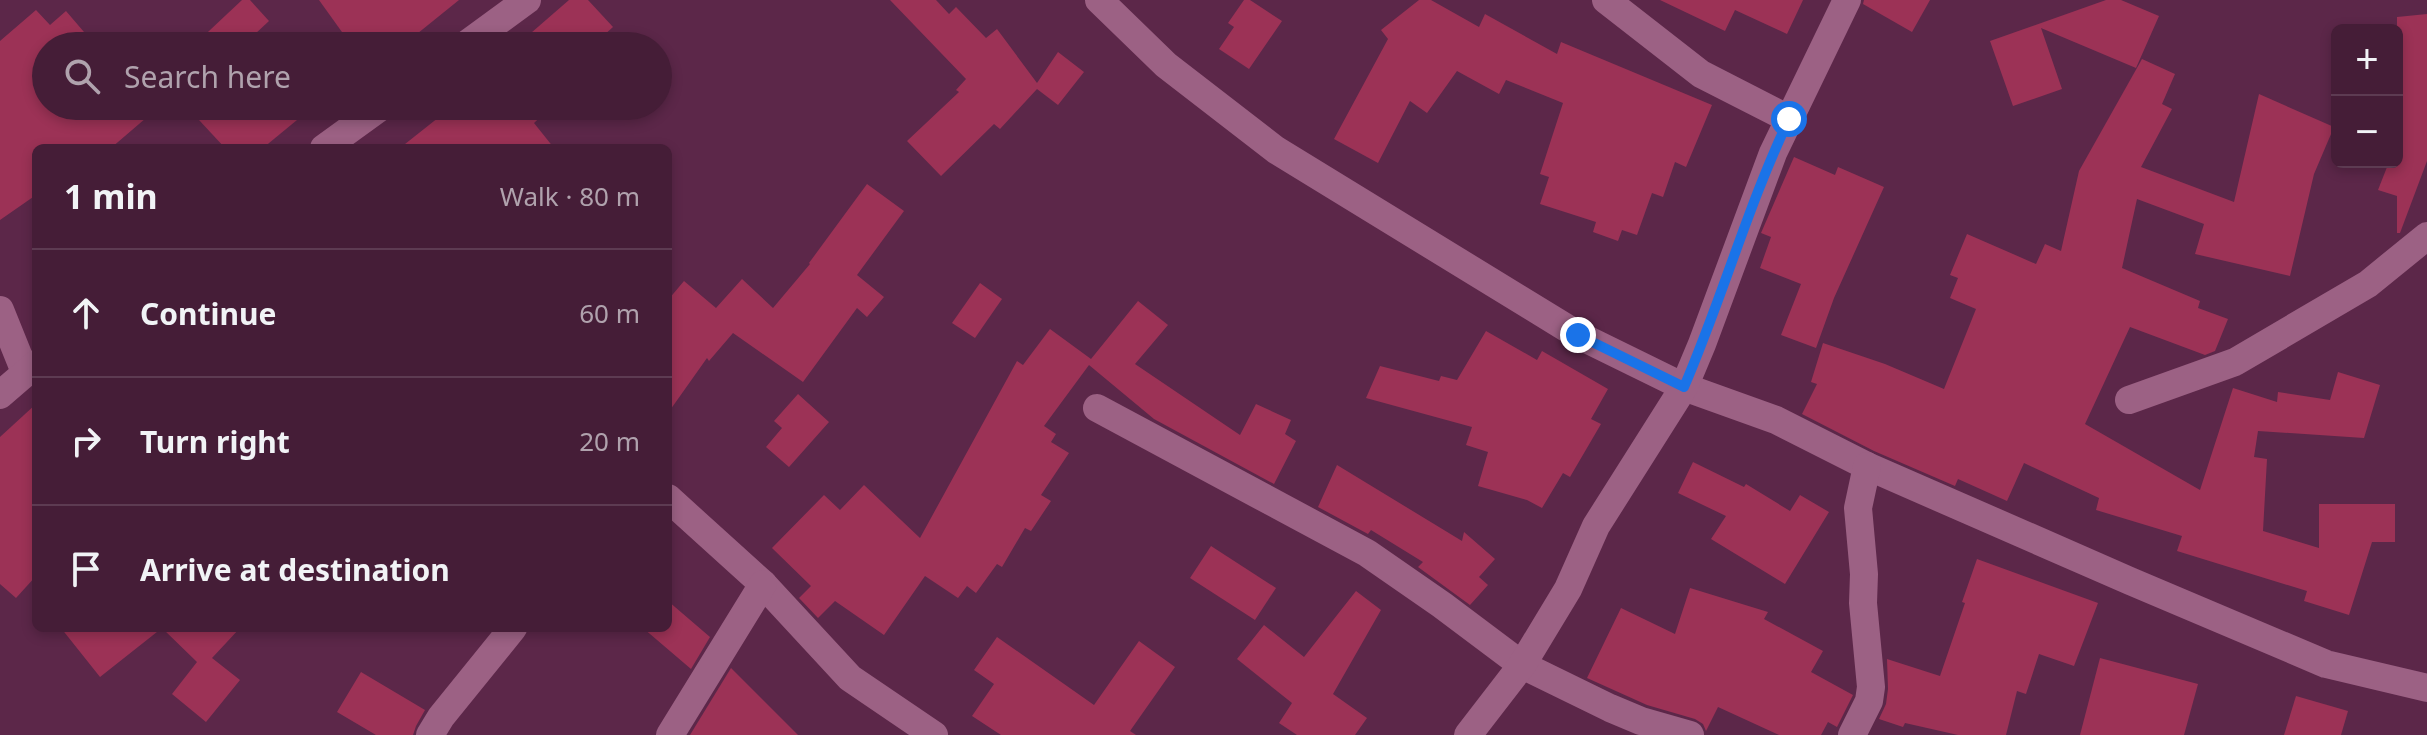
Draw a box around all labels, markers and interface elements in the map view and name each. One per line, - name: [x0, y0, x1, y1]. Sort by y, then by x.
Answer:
- map controls: [2331, 24, 2403, 168]
- button: +: [2331, 24, 2403, 96]
- search box: [32, 32, 672, 120]
- icon: search: [60, 54, 104, 98]
- text: Search here: [124, 56, 291, 97]
- button: −: [2331, 96, 2403, 168]
- route start: [1771, 101, 1807, 137]
- text: 1 min: [64, 173, 158, 219]
- text: Walk · 80 m: [500, 178, 640, 214]
- icon: ahead: [64, 291, 108, 335]
- text: Continue: [140, 293, 276, 334]
- text: 60 m: [579, 295, 640, 331]
- route end: [1560, 317, 1596, 353]
- icon: right: [64, 419, 108, 463]
- text: Turn right: [140, 421, 290, 462]
- text: 20 m: [579, 423, 640, 459]
- icon: arrive: [64, 547, 108, 591]
- text: Arrive at destination: [140, 549, 450, 590]

